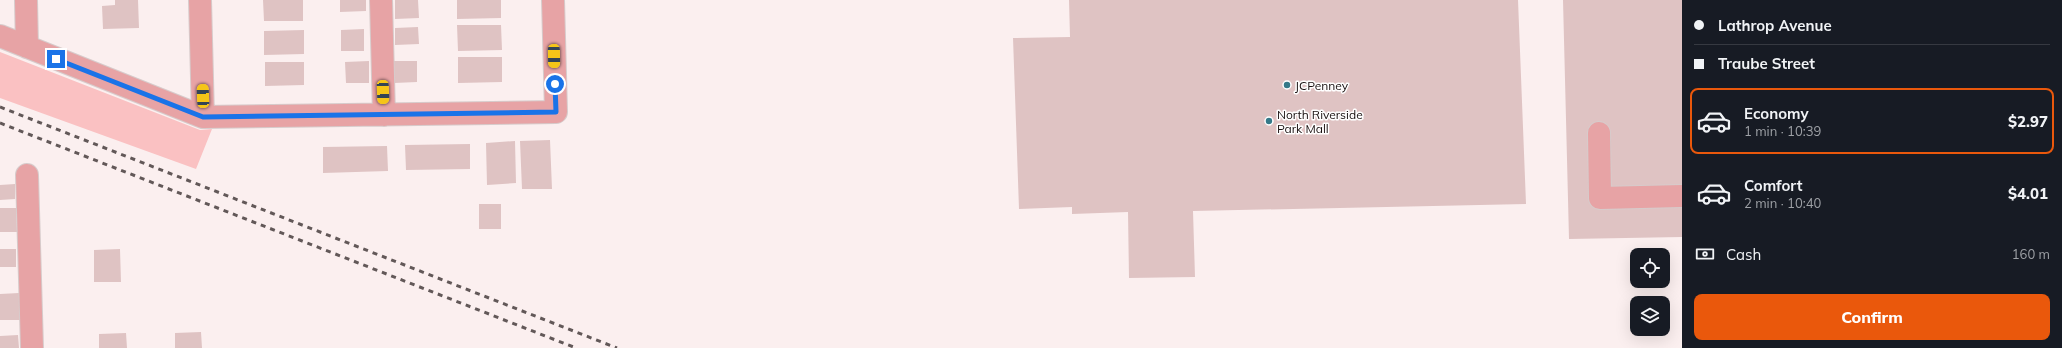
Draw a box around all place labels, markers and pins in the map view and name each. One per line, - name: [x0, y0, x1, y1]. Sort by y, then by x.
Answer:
- place label: JCPenney: [1295, 78, 1349, 93]
- marker: JCPenney: [1282, 80, 1292, 90]
- place label: North Riverside Park Mall: [1277, 107, 1363, 136]
- marker: North Riverside Park Mall: [1264, 116, 1274, 126]

